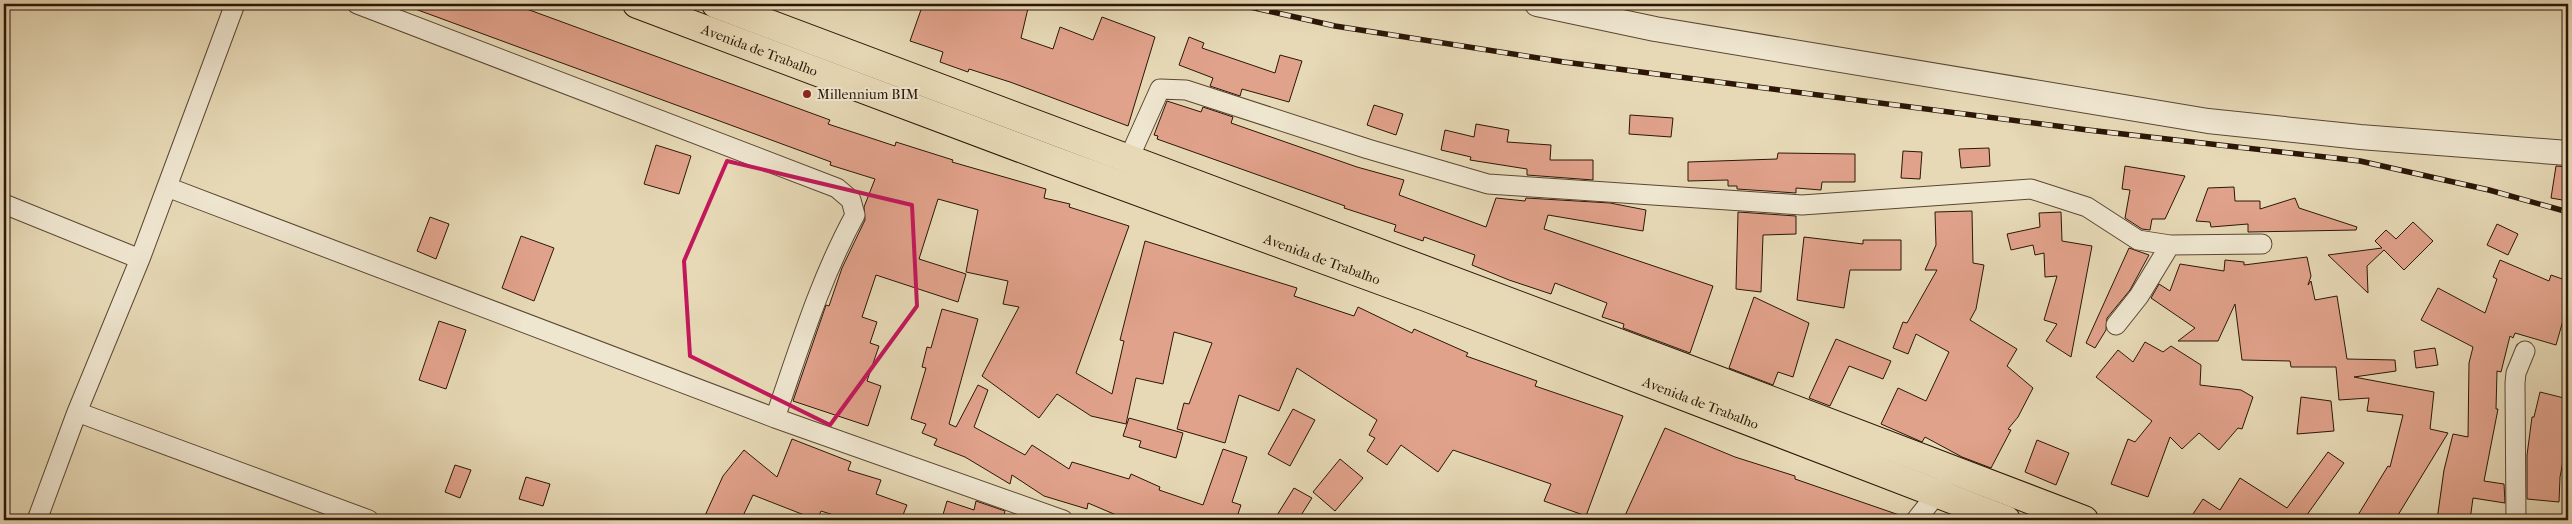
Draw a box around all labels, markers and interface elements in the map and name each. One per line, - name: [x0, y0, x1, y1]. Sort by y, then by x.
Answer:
- street label: Avenida de Trabalho: [698, 20, 820, 80]
- place label: Millennium BIM: [817, 86, 919, 103]
- marker: Millennium BIM: [801, 88, 813, 100]
- street label: Avenida de Trabalho: [1261, 229, 1383, 288]
- street label: Avenida de Trabalho: [1639, 372, 1761, 433]

